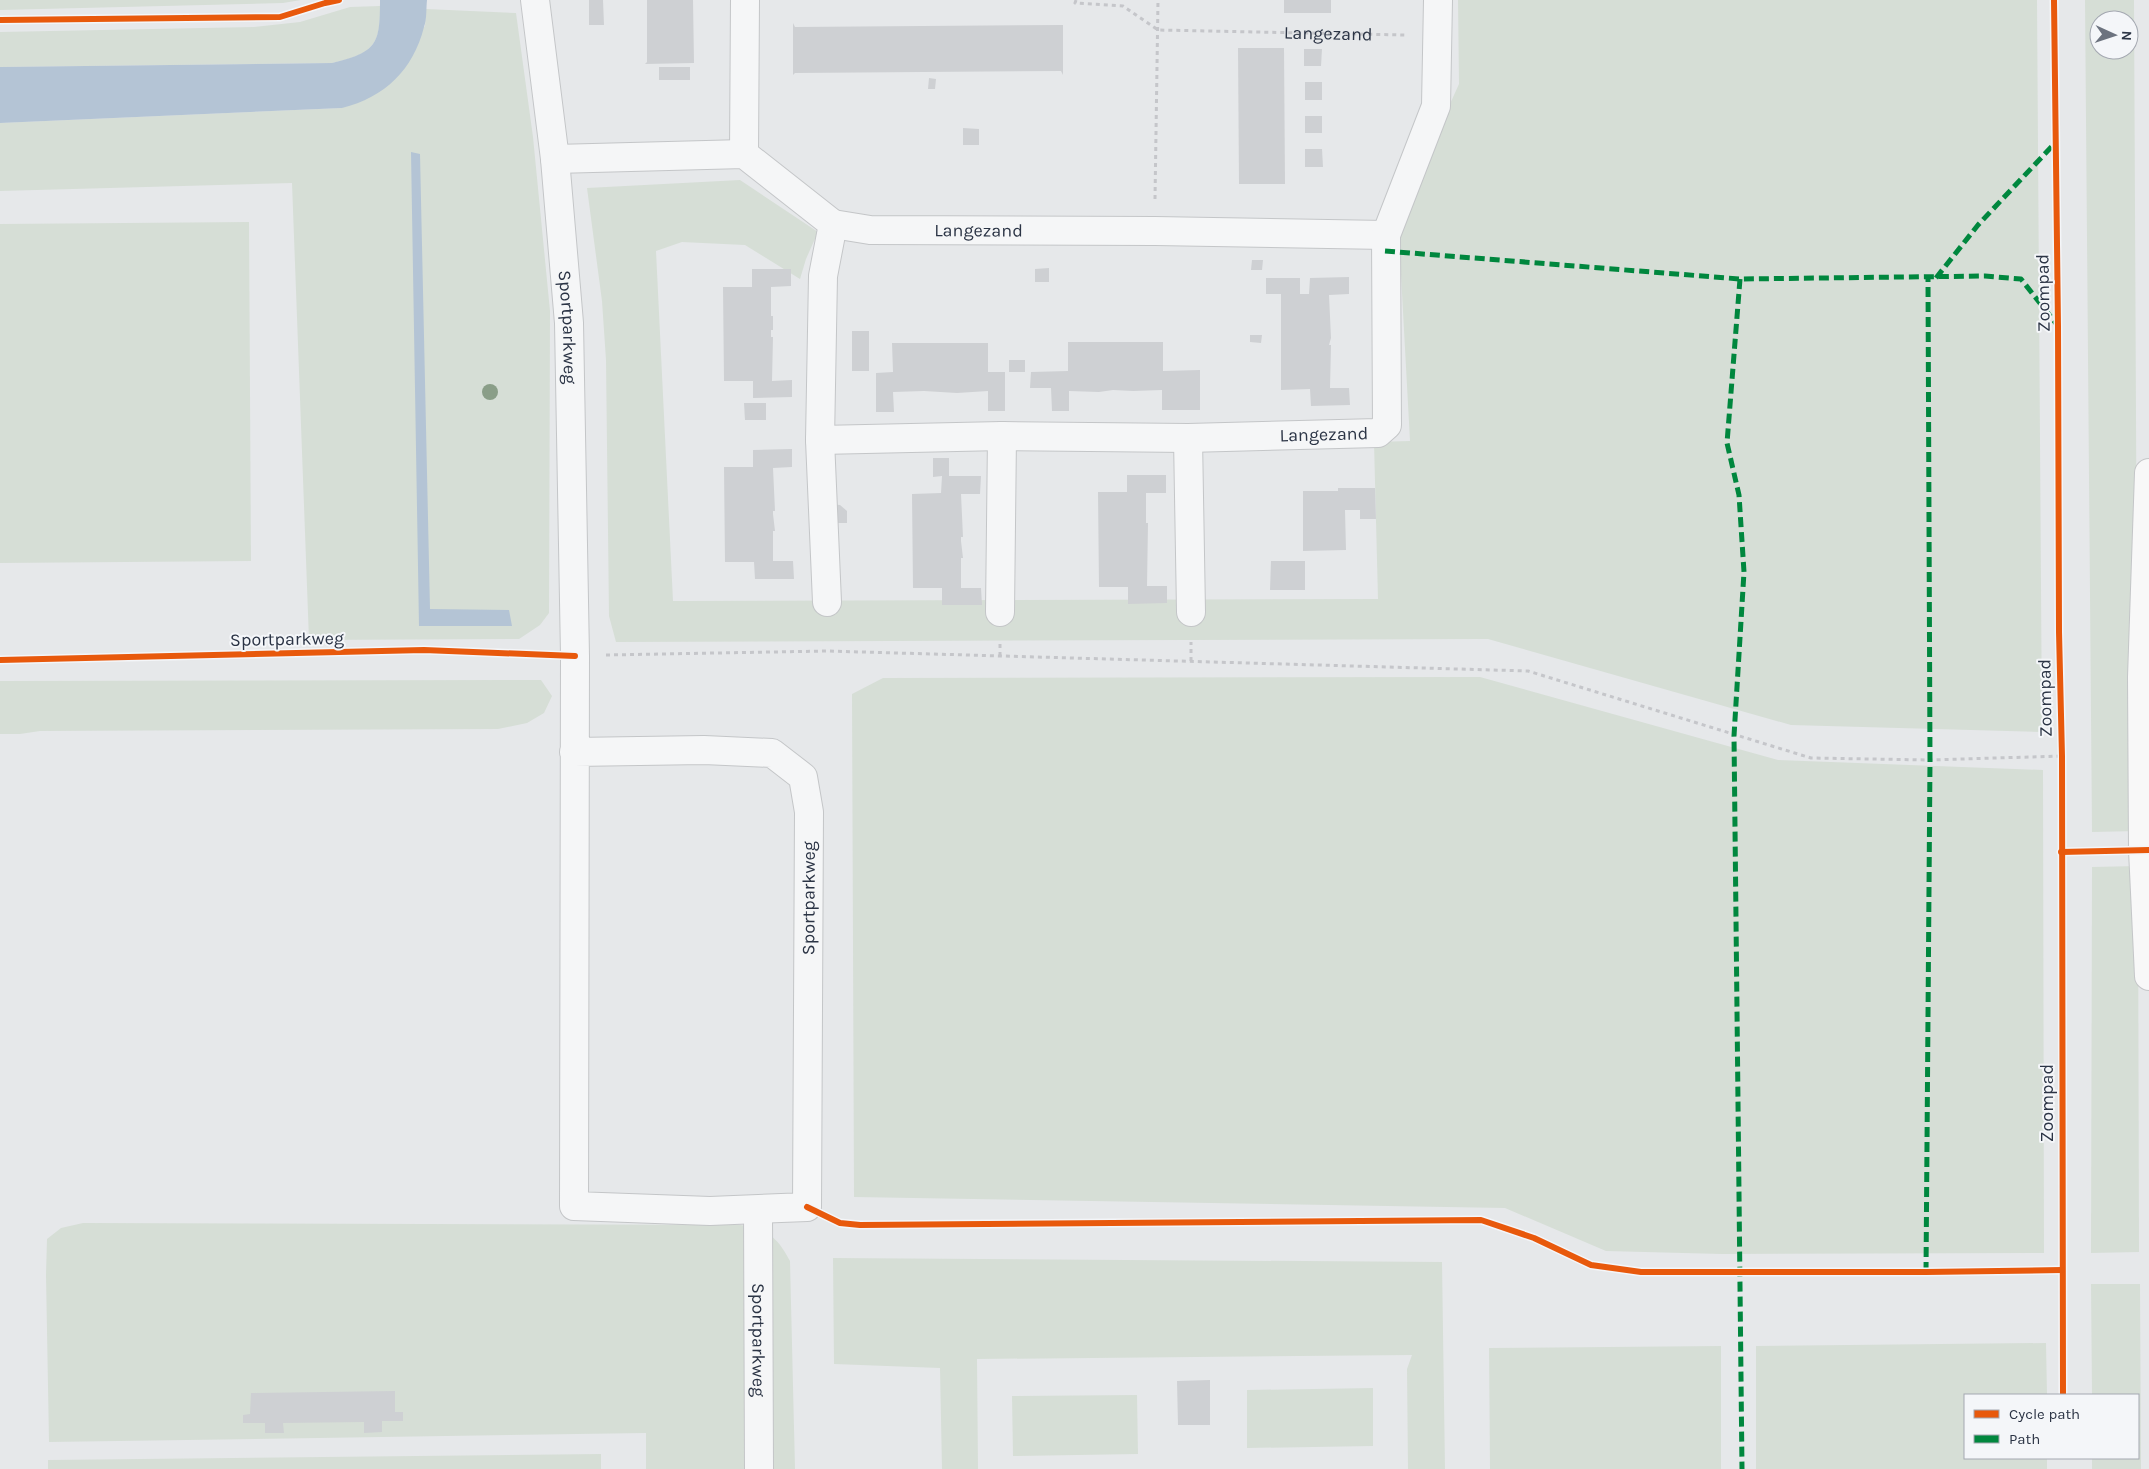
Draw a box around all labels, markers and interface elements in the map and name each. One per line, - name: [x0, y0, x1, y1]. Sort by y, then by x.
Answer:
- north arrow: [2089, 10, 2139, 60]
- street label: Langezand: [1284, 22, 1373, 45]
- text: N: [2118, 30, 2135, 41]
- street label: Langezand: [934, 219, 1023, 242]
- street label: Zoompad: [2031, 254, 2055, 332]
- street label: Sportparkweg: [554, 269, 581, 384]
- street label: Langezand: [1279, 422, 1369, 447]
- street label: Sportparkweg: [230, 627, 344, 651]
- street label: Zoompad: [2033, 659, 2057, 737]
- street label: Sportparkweg: [797, 841, 820, 955]
- street label: Zoompad: [2036, 1064, 2058, 1142]
- street label: Sportparkweg: [747, 1283, 770, 1397]
- legend: [1964, 1394, 2139, 1459]
- text: Cycle path: [2009, 1405, 2080, 1423]
- text: Path: [2009, 1430, 2040, 1448]

